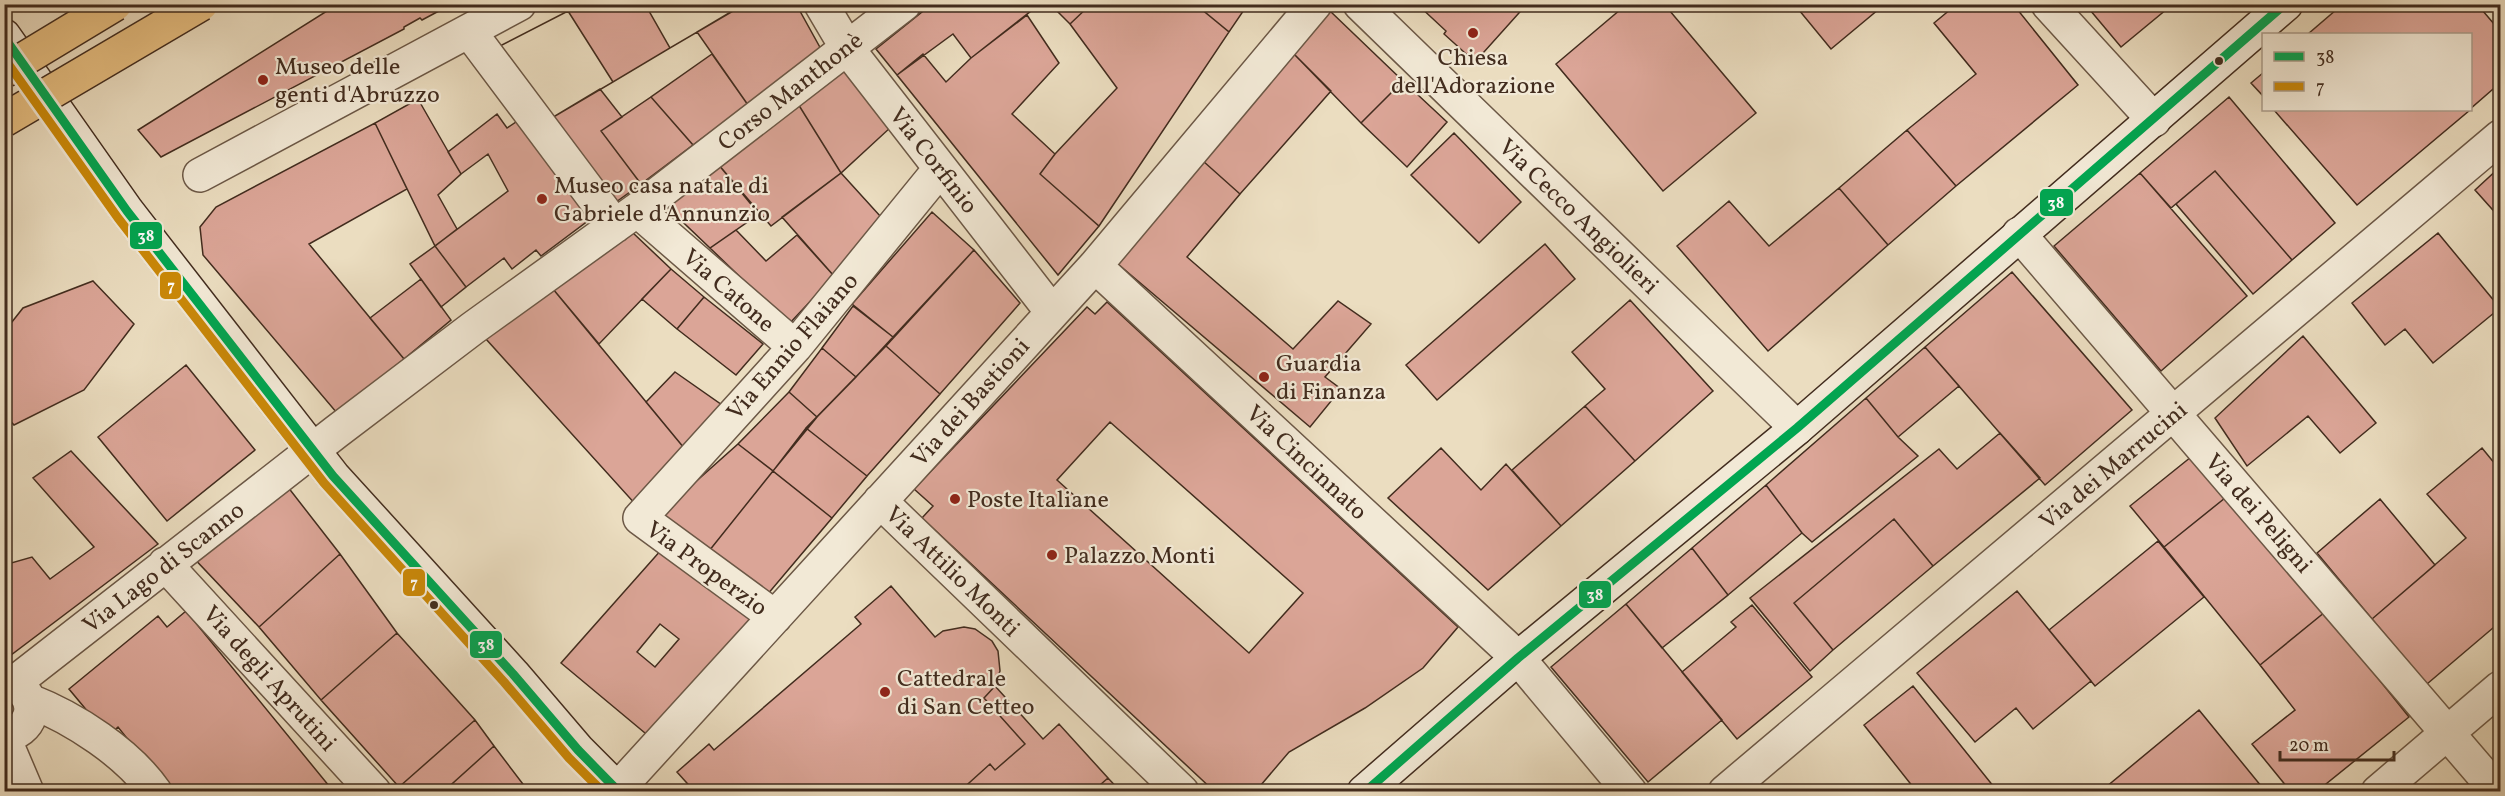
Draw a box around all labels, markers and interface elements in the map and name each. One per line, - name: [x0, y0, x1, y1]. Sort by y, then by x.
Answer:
- street label: Corso Manthonè: [711, 25, 871, 160]
- marker: Chiesa dell'Adorazione: [1466, 26, 1480, 40]
- legend: [2262, 33, 2472, 111]
- place label: Chiesa dell'Adorazione: [1391, 42, 1555, 104]
- text: 38: [2316, 46, 2334, 71]
- place label: Museo delle genti d'Abruzzo: [275, 51, 440, 113]
- unlabelled marker: [2213, 55, 2225, 67]
- marker: Museo delle genti d'Abruzzo: [256, 73, 270, 87]
- text: 7: [2316, 76, 2325, 101]
- street label: Via Corfinio: [880, 101, 985, 222]
- street label: Via Cecco Angiolieri: [1490, 132, 1666, 303]
- place label: Museo casa natale di Gabriele d'Annunzio: [554, 170, 770, 232]
- line badge: 38: [2039, 188, 2074, 217]
- marker: Museo casa natale di Gabriele d'Annunzio: [535, 192, 549, 206]
- text: 38: [2048, 193, 2064, 215]
- line badge: 38: [129, 221, 163, 250]
- text: 38: [138, 226, 154, 248]
- street label: Via Catone: [674, 242, 782, 341]
- street label: Via Ennio Flaiano: [720, 266, 867, 429]
- line badge: 7: [159, 271, 182, 300]
- text: 7: [167, 276, 175, 298]
- street label: Via dei Bastioni: [904, 331, 1039, 475]
- place label: Guardia di Finanza: [1276, 348, 1386, 410]
- marker: Guardia di Finanza: [1257, 370, 1271, 384]
- street label: Via dei Marrucini: [2033, 394, 2196, 539]
- street label: Via Cincinnato: [1237, 398, 1374, 529]
- street label: Via dei Peligni: [2196, 447, 2319, 582]
- place label: Poste Italiane: [967, 484, 1109, 518]
- marker: Poste Italiane: [948, 492, 962, 506]
- street label: Via Lago di Scanno: [76, 494, 252, 643]
- street label: Via Attilio Monti: [876, 499, 1027, 646]
- street label: Via Properzio: [638, 514, 774, 625]
- place label: Palazzo Monti: [1064, 540, 1215, 574]
- marker: Palazzo Monti: [1045, 548, 1059, 562]
- line badge: 7: [402, 568, 426, 597]
- text: 7: [410, 573, 418, 595]
- line badge: 38: [1578, 580, 1612, 609]
- text: 38: [1587, 585, 1603, 607]
- street label: Via degli Aprutini: [194, 599, 343, 760]
- unlabelled marker: [428, 599, 440, 611]
- line badge: 38: [469, 630, 503, 659]
- text: 38: [478, 635, 494, 657]
- place label: Cattedrale di San Cetteo: [897, 663, 1034, 725]
- marker: Cattedrale di San Cetteo: [878, 685, 892, 699]
- scale bar: [2280, 724, 2394, 762]
- text: 20 m: [2289, 734, 2329, 759]

